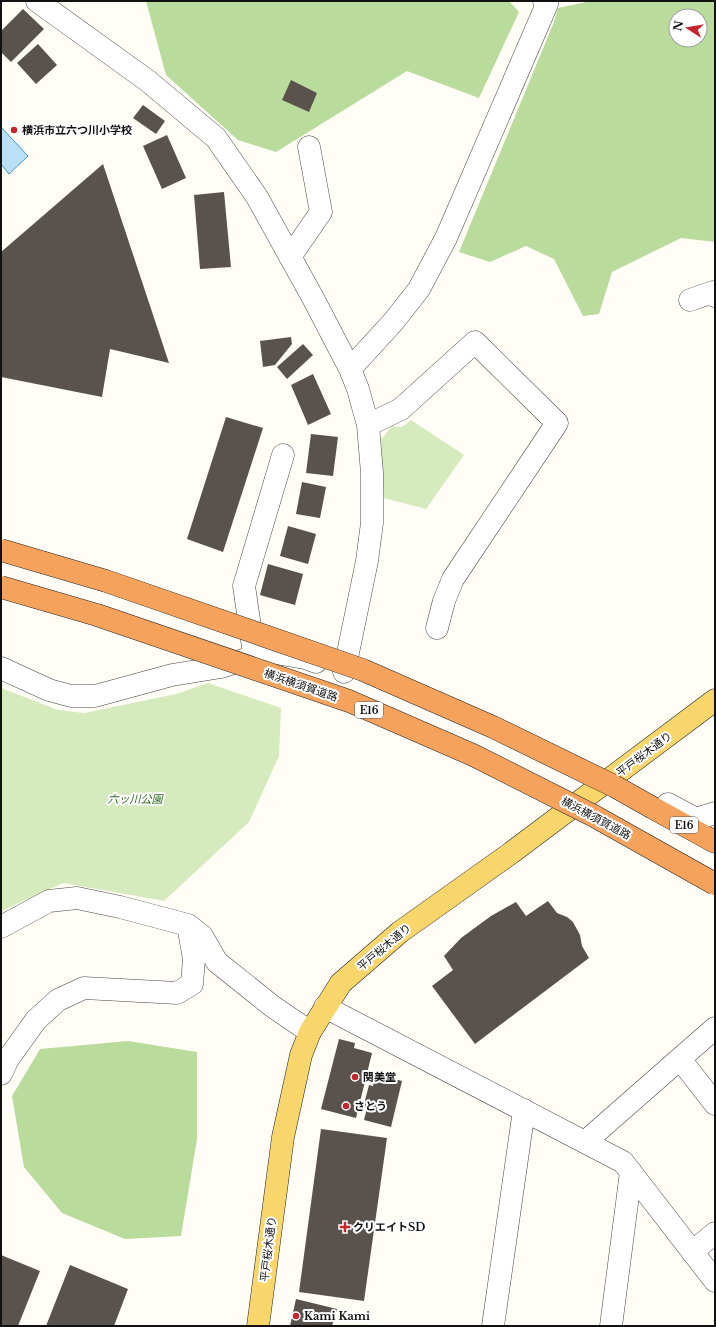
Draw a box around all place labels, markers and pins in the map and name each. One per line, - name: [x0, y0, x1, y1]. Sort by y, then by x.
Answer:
- place label: 横浜市立六つ川小学校: [22, 123, 132, 137]
- marker: 横浜市立六つ川小学校: [9, 125, 19, 135]
- place label: 関美堂: [363, 1070, 396, 1084]
- marker: 関美堂: [350, 1072, 360, 1082]
- place label: さとう: [354, 1099, 387, 1113]
- marker: さとう: [341, 1101, 351, 1111]
- place label: クリエイトSD: [353, 1220, 425, 1234]
- marker: クリエイトSD: [340, 1222, 350, 1232]
- place label: Kami Kami: [304, 1309, 370, 1323]
- marker: Kami Kami: [291, 1311, 301, 1321]

